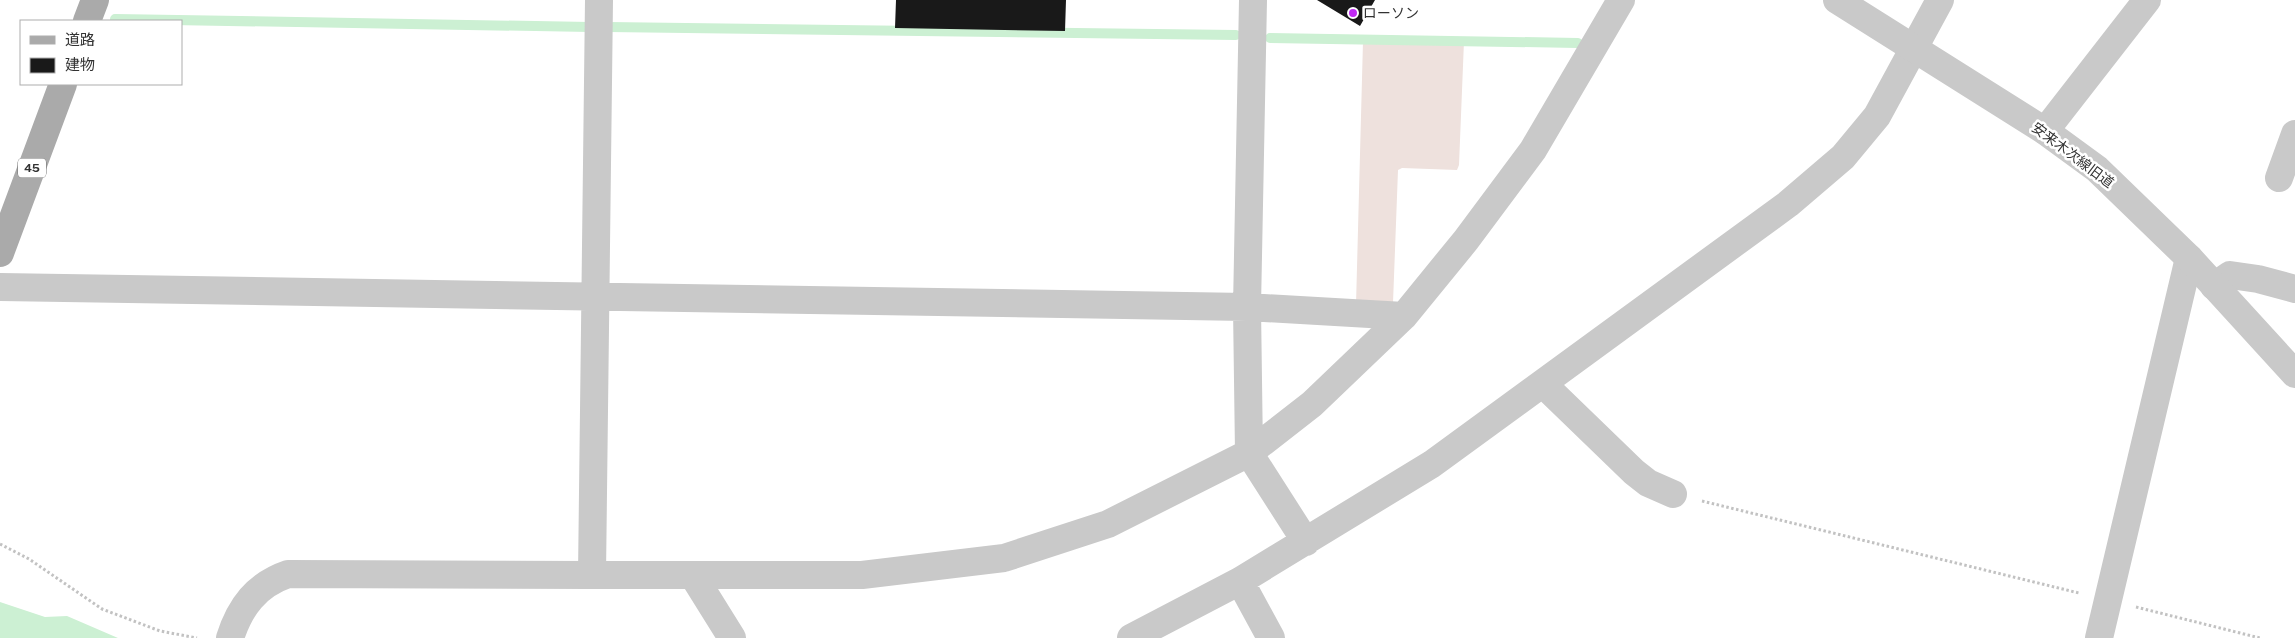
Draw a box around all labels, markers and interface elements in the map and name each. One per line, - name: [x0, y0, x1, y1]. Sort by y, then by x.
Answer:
- place label: ローソン: [1363, 5, 1419, 21]
- marker: ローソン: [1347, 7, 1359, 19]
- legend: [20, 20, 182, 85]
- text: 道路: [65, 31, 95, 48]
- text: 建物: [65, 56, 95, 73]
- street label: 安来木次線旧道: [2029, 119, 2117, 191]
- road number: 45: [18, 158, 46, 178]

